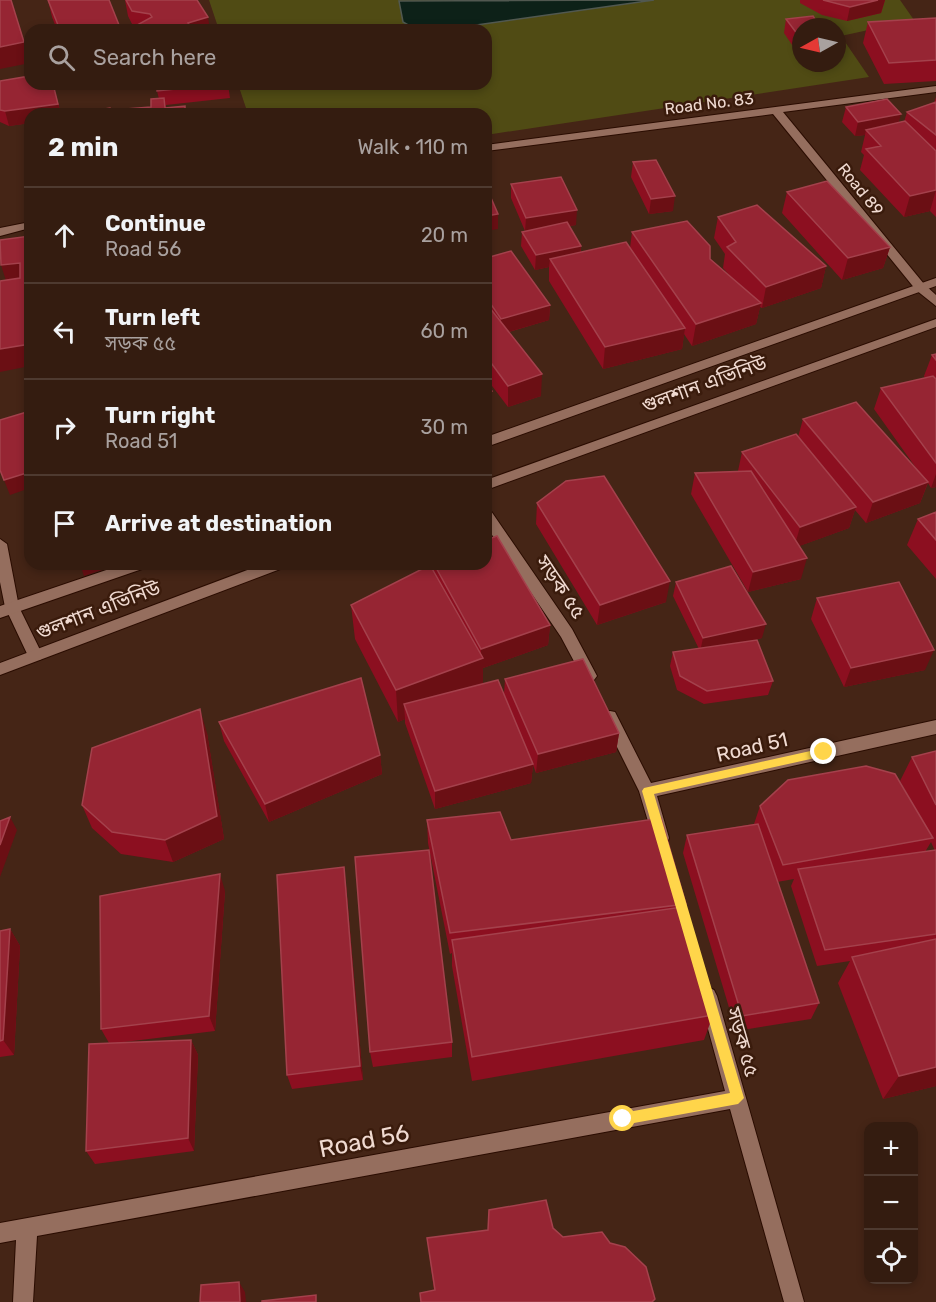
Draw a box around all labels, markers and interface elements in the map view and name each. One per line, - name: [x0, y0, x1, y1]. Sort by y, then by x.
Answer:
- north arrow: [792, 18, 846, 72]
- search box: [24, 24, 492, 90]
- icon: search: [45, 41, 78, 74]
- text: Search here: [93, 44, 216, 71]
- street label: Road No. 83: [663, 89, 755, 118]
- text: 2 min: [48, 132, 118, 163]
- text: Walk · 110 m: [357, 135, 468, 159]
- street label: Road 89: [834, 159, 887, 219]
- text: Continue: [105, 210, 206, 237]
- icon: ahead: [48, 219, 81, 252]
- text: 20 m: [421, 223, 468, 247]
- text: Road 56: [105, 237, 181, 261]
- text: Turn left: [105, 304, 200, 331]
- icon: left: [48, 315, 81, 348]
- text: 60 m: [421, 319, 468, 343]
- text: সড়ক ৫৫: [105, 331, 176, 355]
- street label: গুলশান এভিনিউ: [638, 350, 770, 418]
- text: Turn right: [105, 402, 215, 429]
- icon: right: [48, 411, 81, 444]
- text: 30 m: [421, 415, 468, 439]
- text: Road 51: [105, 429, 177, 453]
- icon: arrive: [48, 507, 81, 540]
- text: Arrive at destination: [105, 510, 332, 537]
- street label: সড়ক ৫৫: [531, 550, 591, 623]
- street label: গুলশান এভিনিউ: [32, 575, 164, 645]
- street label: Road 51: [714, 727, 790, 767]
- route end: [810, 738, 836, 764]
- street label: সড়ক ৫৫: [721, 1003, 764, 1080]
- route start: [609, 1105, 635, 1131]
- street label: Road 56: [316, 1119, 412, 1163]
- map controls: [864, 1122, 918, 1284]
- button: +: [864, 1122, 918, 1176]
- button: −: [864, 1176, 918, 1230]
- button: locate: [864, 1230, 918, 1284]

